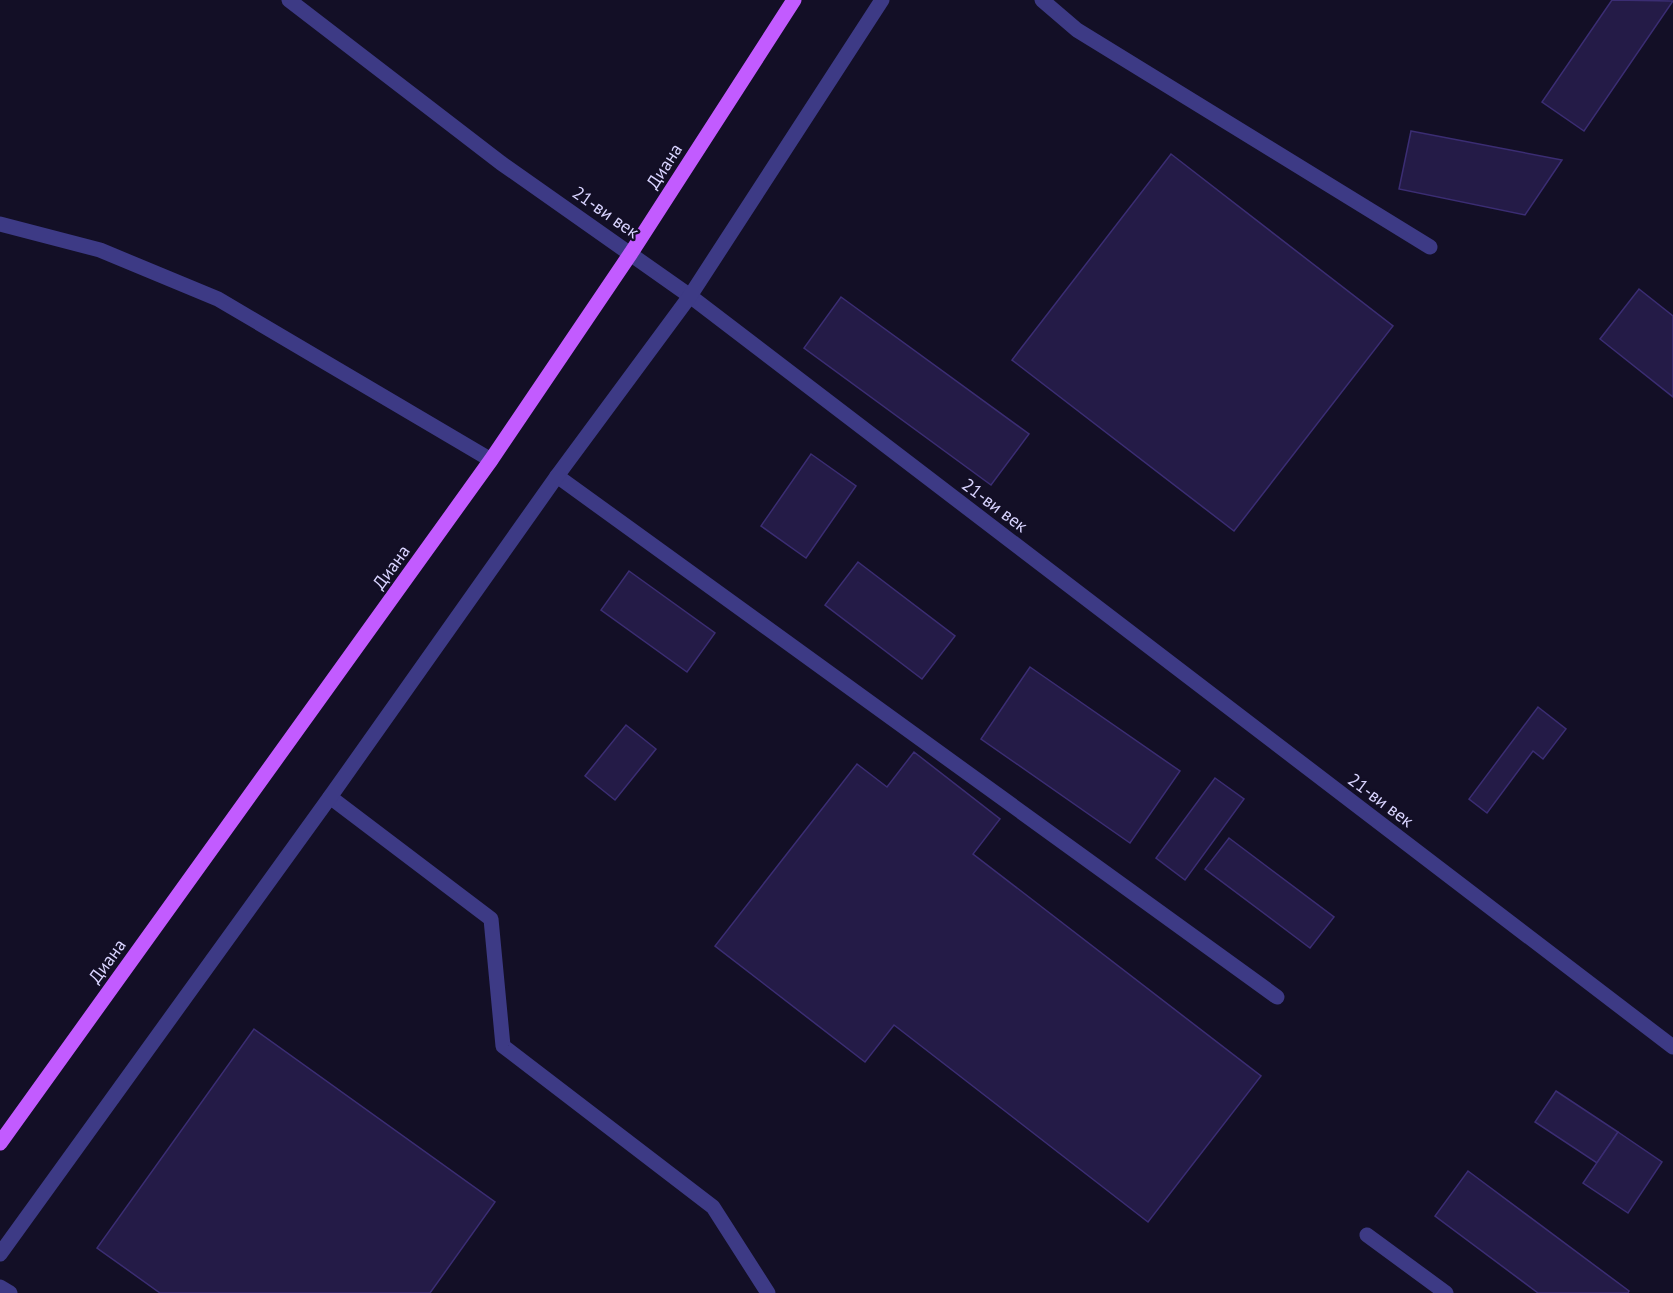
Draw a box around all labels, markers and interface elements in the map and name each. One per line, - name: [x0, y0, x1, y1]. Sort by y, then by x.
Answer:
- street label: Диана: [641, 139, 687, 193]
- street label: 21-ви век: [568, 181, 644, 244]
- street label: 21-ви век: [958, 473, 1033, 537]
- street label: Диана: [367, 540, 415, 594]
- street label: 21-ви век: [1344, 768, 1419, 832]
- street label: Диана: [83, 934, 131, 988]

